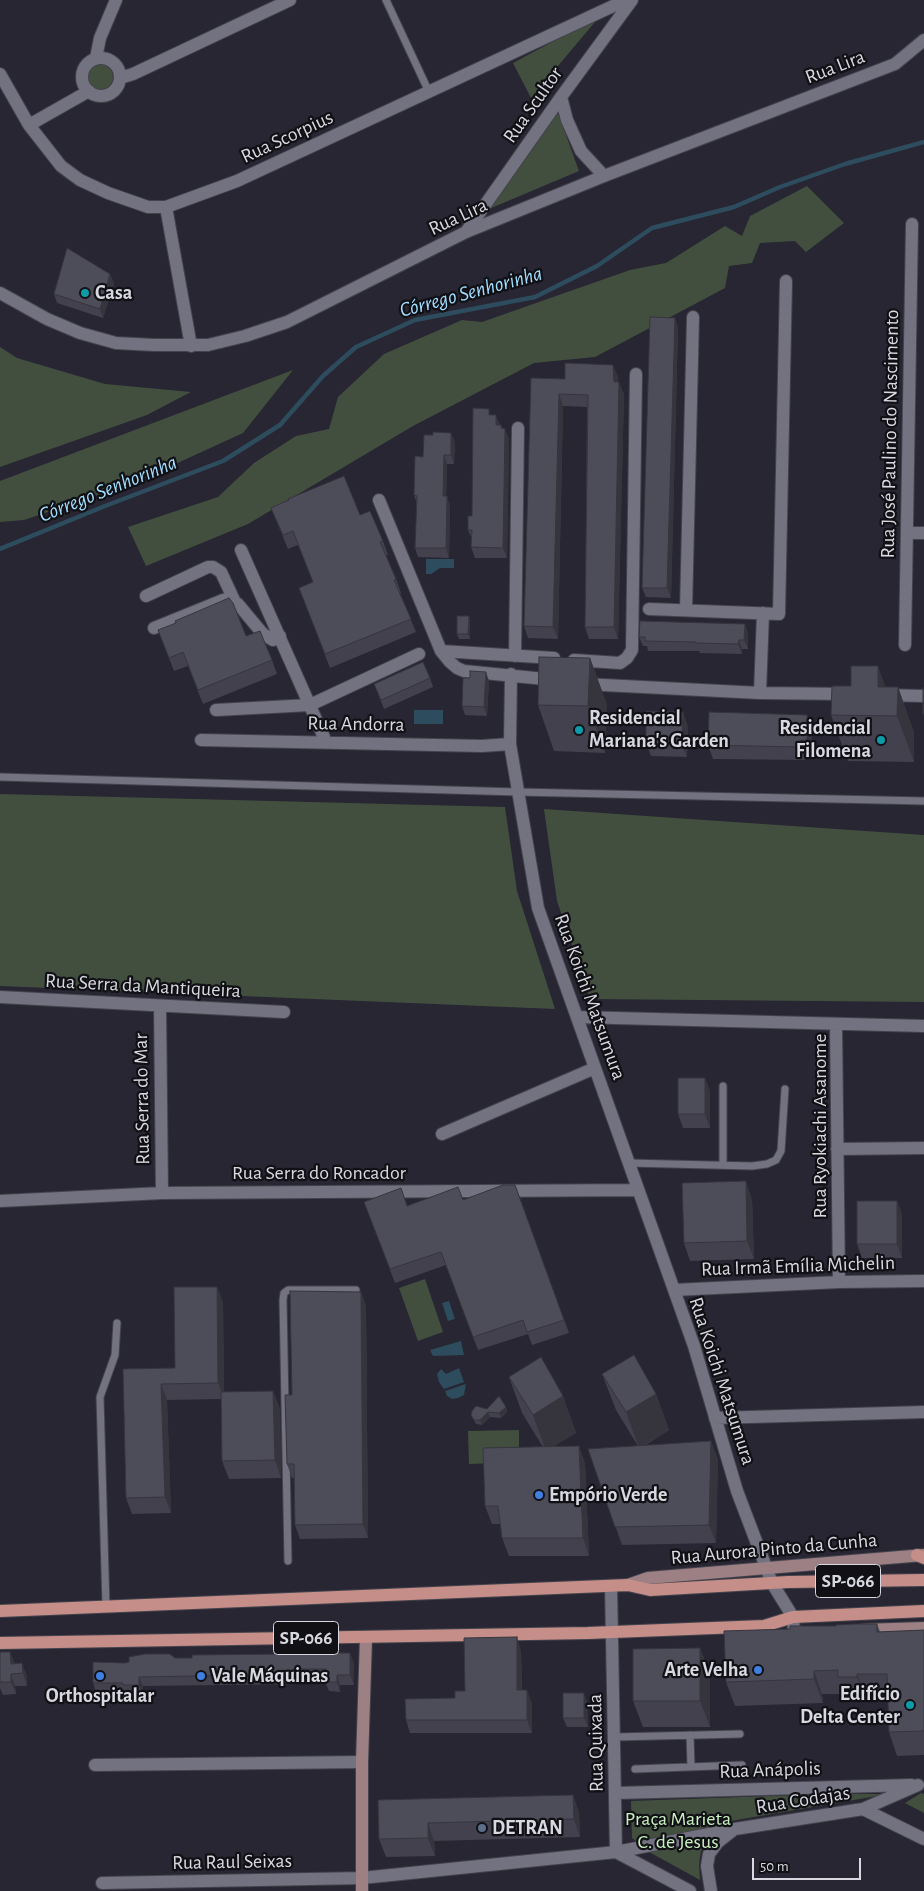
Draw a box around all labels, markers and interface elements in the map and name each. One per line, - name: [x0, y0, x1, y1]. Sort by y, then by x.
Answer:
- street label: Rua Lira: [802, 45, 868, 89]
- street label: Rua Scultor: [498, 62, 568, 148]
- street label: Rua Scorpius: [237, 105, 337, 169]
- street label: Rua Lira: [425, 193, 491, 241]
- water label: Córrego Senhorinha: [397, 261, 545, 323]
- place label: Casa: [95, 281, 132, 305]
- marker: Casa: [79, 287, 91, 299]
- street label: Rua José Paulino do Nascimento: [876, 309, 904, 559]
- water label: Córrego Senhorinha: [35, 450, 181, 528]
- place label: Residencial Mariana's Garden: [589, 706, 729, 753]
- street label: Rua Andorra: [307, 711, 405, 737]
- place label: Residencial Filomena: [779, 716, 871, 763]
- marker: Residencial Mariana's Garden: [573, 724, 585, 736]
- marker: Residencial Filomena: [875, 734, 887, 746]
- street label: Rua Koichi Matsumura: [549, 911, 631, 1083]
- street label: Rua Serra da Mantiqueira: [45, 969, 241, 1003]
- street label: Rua Serra do Mar: [129, 1033, 155, 1165]
- street label: Rua Ryokiachi Asanome: [808, 1034, 832, 1218]
- street label: Rua Serra do Roncador: [232, 1161, 406, 1185]
- street label: Rua Irmã Emília Michelin: [701, 1251, 895, 1281]
- street label: Rua Koichi Matsumura: [684, 1294, 760, 1468]
- place label: Empório Verde: [549, 1483, 667, 1507]
- marker: Empório Verde: [533, 1489, 545, 1501]
- street label: Rua Aurora Pinto da Cunha: [670, 1528, 878, 1570]
- road number: SP-066: [816, 1564, 880, 1598]
- road number: SP-066: [274, 1622, 338, 1655]
- place label: Arte Velha: [664, 1658, 748, 1682]
- place label: Vale Máquinas: [211, 1664, 328, 1688]
- marker: Arte Velha: [752, 1664, 764, 1676]
- marker: Orthospitalar: [94, 1670, 106, 1682]
- marker: Vale Máquinas: [195, 1670, 207, 1682]
- place label: Edifício Delta Center: [800, 1682, 900, 1729]
- place label: Orthospitalar: [46, 1684, 154, 1708]
- street label: Rua Quixada: [583, 1694, 609, 1792]
- marker: Edifício Delta Center: [904, 1699, 916, 1711]
- street label: Rua Anápolis: [719, 1756, 821, 1784]
- street label: Rua Codajas: [754, 1781, 852, 1819]
- park label: Praça Marieta C. de Jesus: [625, 1807, 731, 1854]
- place label: DETRAN: [492, 1816, 563, 1840]
- marker: DETRAN: [476, 1822, 488, 1834]
- scale bar: [754, 1848, 863, 1880]
- street label: Rua Raul Seixas: [172, 1849, 292, 1875]
- text: 50 m: [760, 1859, 789, 1874]

